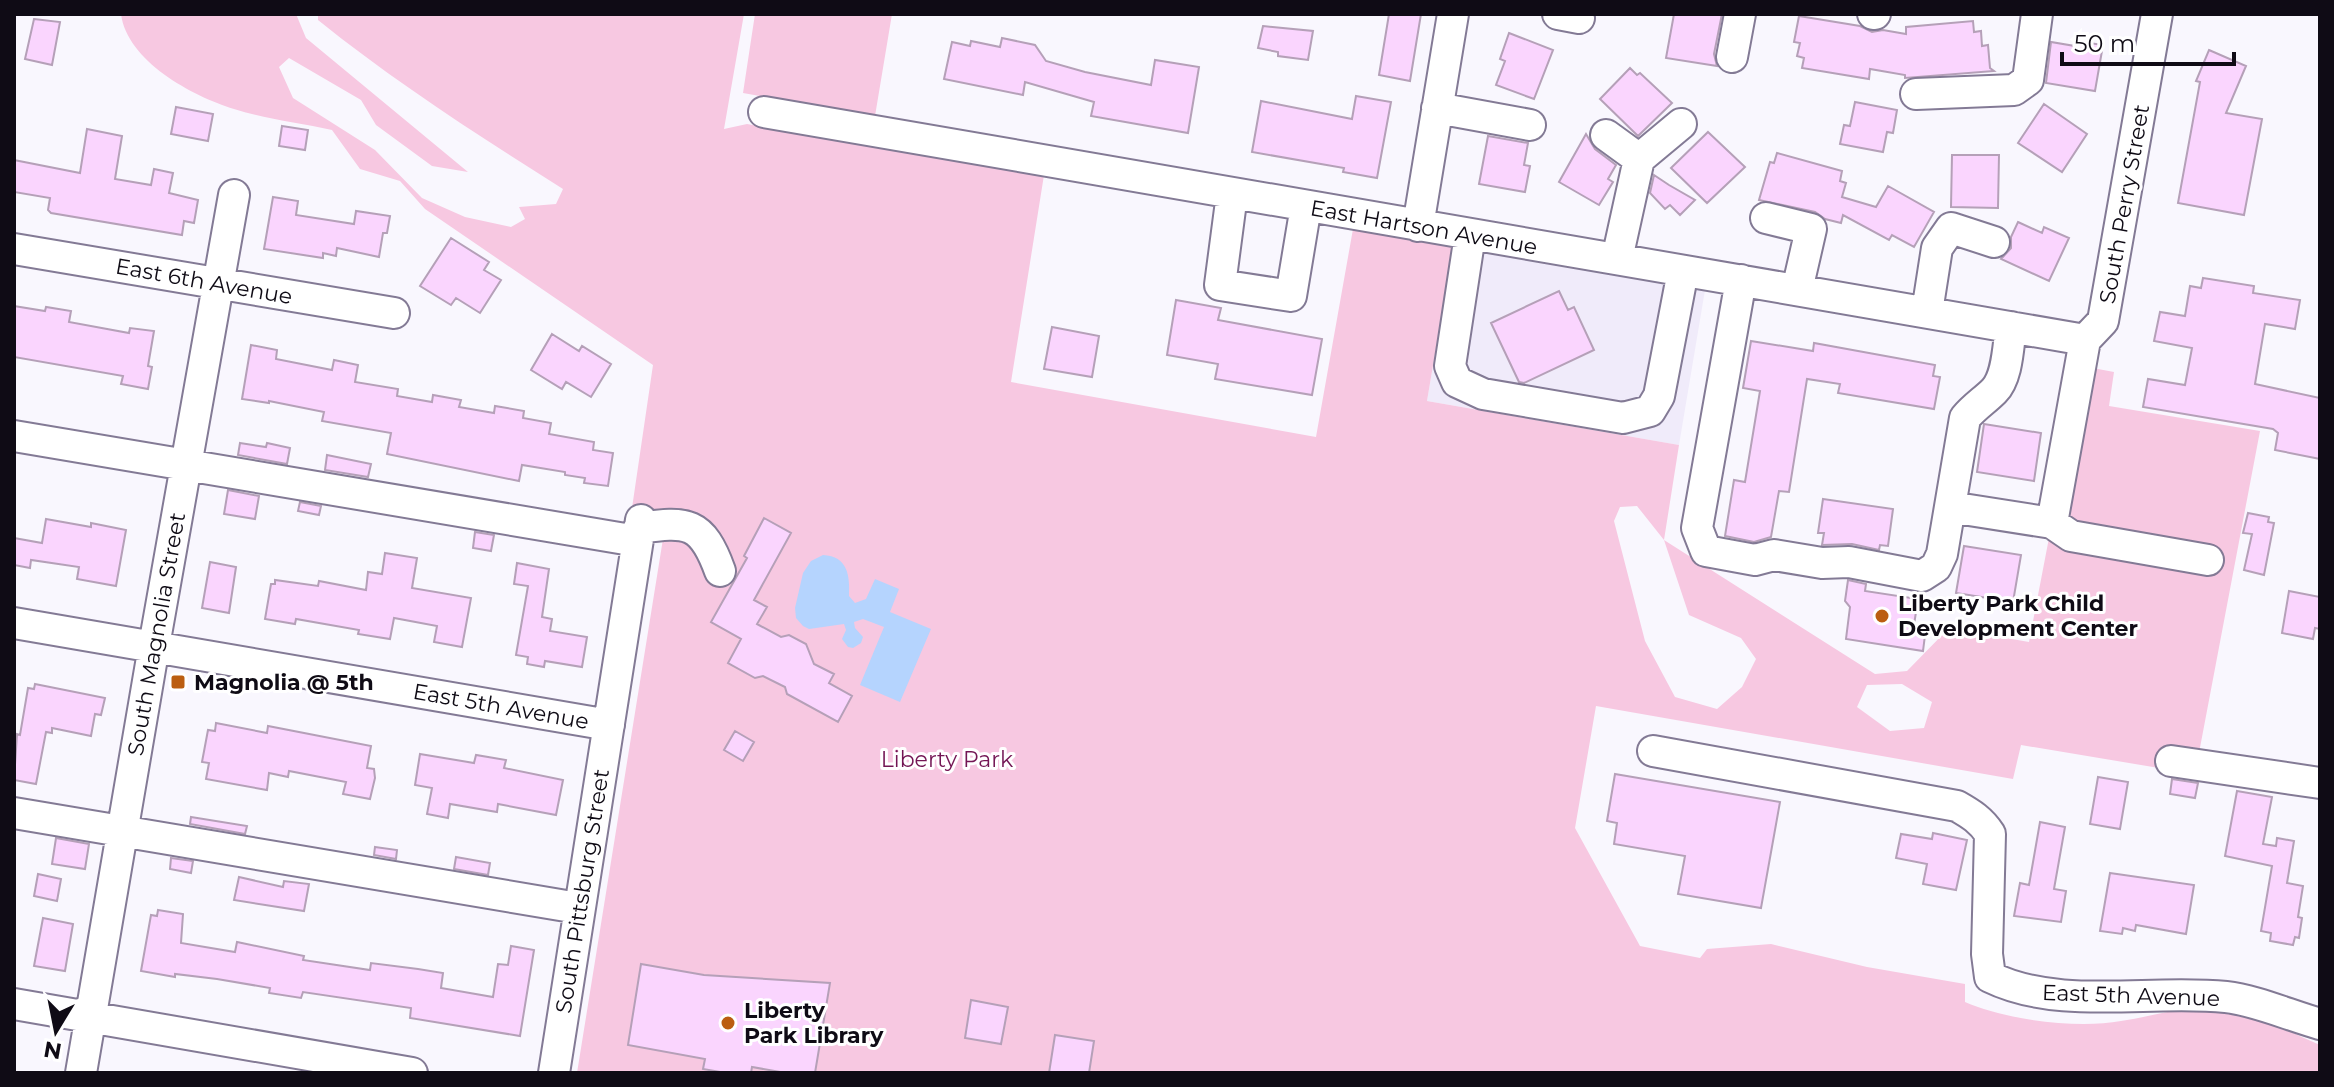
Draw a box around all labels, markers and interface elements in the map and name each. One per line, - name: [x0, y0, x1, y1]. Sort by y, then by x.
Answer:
- scale bar: [2062, 16, 2234, 66]
- text: 50 m: [2074, 29, 2135, 58]
- street label: South Perry Street: [2094, 102, 2155, 306]
- street label: East Hartson Avenue: [1308, 194, 1540, 261]
- street label: East 6th Avenue: [113, 253, 294, 310]
- street label: South Magnolia Street: [122, 510, 191, 758]
- place label: Liberty Park Child Development Center: [1898, 590, 2138, 642]
- marker: Liberty Park Child Development Center: [1873, 607, 1891, 625]
- place label: Magnolia @ 5th: [194, 669, 374, 696]
- marker: Magnolia @ 5th: [169, 673, 187, 691]
- street label: East 5th Avenue: [411, 678, 591, 735]
- park label: Liberty Park: [881, 746, 1014, 773]
- street label: South Pittsburg Street: [550, 767, 615, 1015]
- street label: East 5th Avenue: [2042, 979, 2220, 1012]
- north arrow: [16, 991, 96, 1071]
- place label: Liberty Park Library: [744, 997, 884, 1049]
- marker: Liberty Park Library: [719, 1014, 737, 1032]
- text: N: [42, 1035, 64, 1065]

